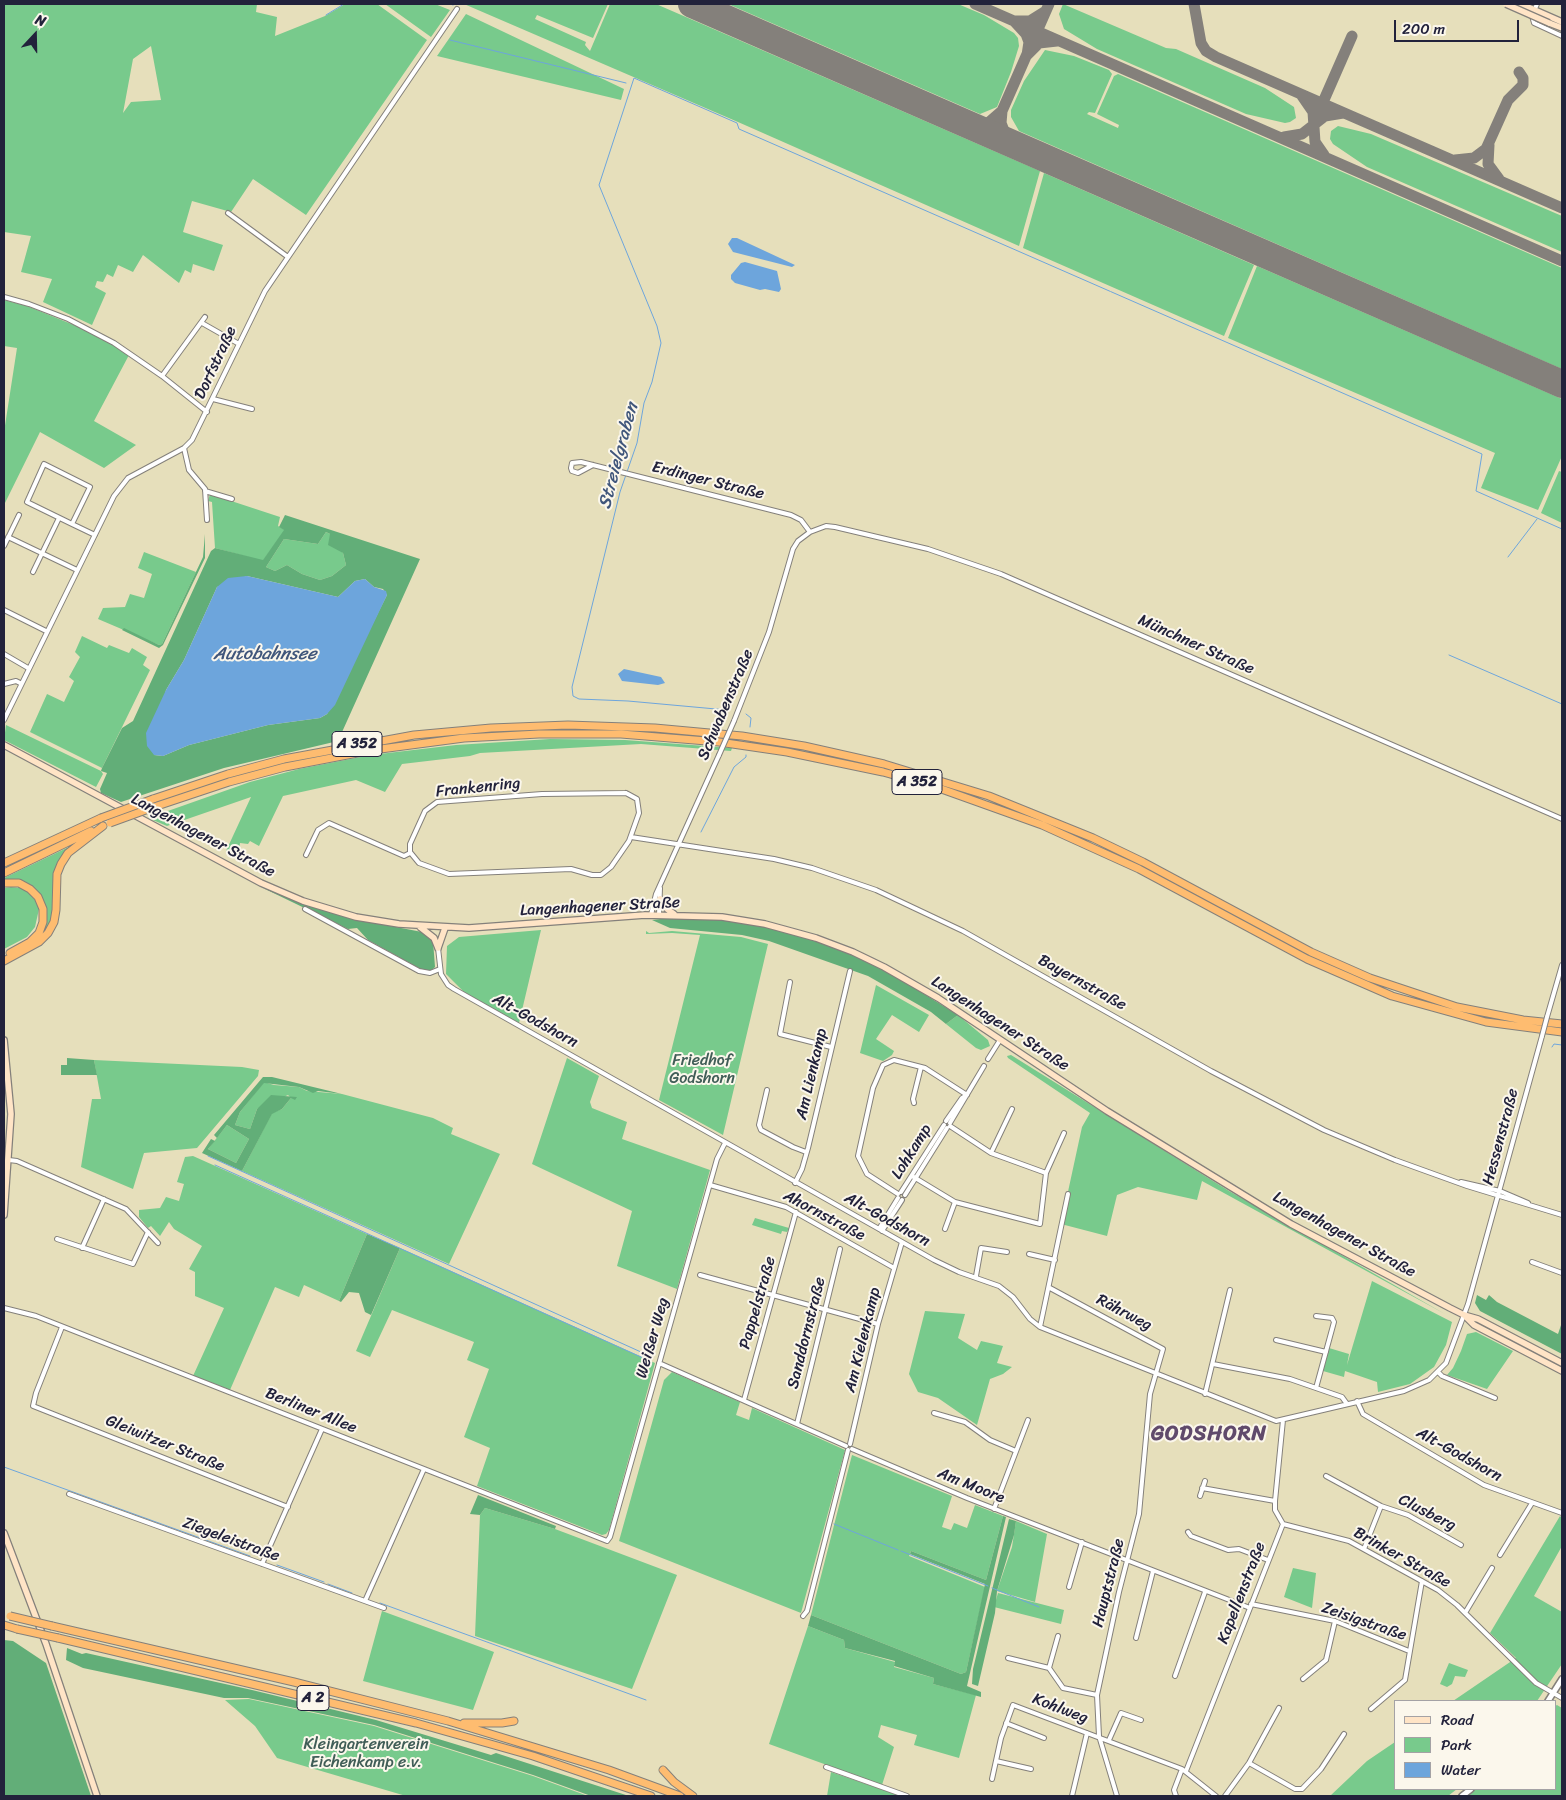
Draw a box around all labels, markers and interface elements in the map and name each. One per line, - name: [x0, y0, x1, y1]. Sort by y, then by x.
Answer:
- text: N: [32, 7, 50, 34]
- north arrow: [10, 10, 60, 60]
- scale bar: [1396, 10, 1521, 42]
- text: 200 m: [1402, 16, 1445, 42]
- street label: Dorfstraße: [191, 324, 241, 402]
- water label: Streielgraben: [595, 401, 643, 511]
- street label: Erdinger Straße: [650, 458, 766, 504]
- street label: Münchner Straße: [1135, 611, 1257, 679]
- water label: Autobahnsee: [213, 643, 317, 665]
- street label: Schwabenstraße: [694, 647, 758, 763]
- road number: A 352: [332, 732, 382, 756]
- road number: A 352: [892, 770, 942, 794]
- street label: Frankenring: [435, 774, 521, 802]
- street label: Langenhagener Straße: [128, 790, 278, 882]
- street label: Langenhagener Straße: [519, 893, 681, 921]
- street label: Bayernstraße: [1034, 951, 1130, 1015]
- street label: Langenhagener Straße: [928, 972, 1072, 1076]
- street label: Alt-Godshorn: [489, 990, 581, 1052]
- street label: Am Lienkamp: [792, 1027, 832, 1121]
- park label: Friedhof Godshorn: [669, 1051, 735, 1089]
- street label: Hessenstraße: [1479, 1087, 1523, 1187]
- street label: Lohkamp: [888, 1121, 936, 1183]
- street label: Ahornstraße: [780, 1186, 868, 1246]
- street label: Langenhagener Straße: [1269, 1188, 1419, 1282]
- street label: Alt-Godshorn: [841, 1189, 933, 1251]
- street label: Pappelstraße: [736, 1254, 780, 1352]
- street label: Sanddornstraße: [784, 1275, 830, 1391]
- street label: Am Kielenkamp: [841, 1286, 885, 1394]
- street label: Rährweg: [1093, 1290, 1155, 1336]
- street label: Weißer Weg: [632, 1295, 674, 1381]
- street label: Berliner Allee: [262, 1384, 360, 1438]
- street label: Gleiwitzer Straße: [103, 1411, 227, 1477]
- district label: GODSHORN: [1151, 1422, 1267, 1448]
- street label: Alt-Godshorn: [1413, 1424, 1505, 1486]
- street label: Am Moore: [935, 1464, 1007, 1508]
- street label: Clusberg: [1395, 1490, 1459, 1536]
- street label: Ziegeleistraße: [180, 1514, 282, 1566]
- street label: Brinker Straße: [1350, 1523, 1454, 1593]
- street label: Hauptstraße: [1089, 1537, 1129, 1629]
- street label: Kapellenstraße: [1214, 1539, 1270, 1647]
- street label: Zeisigstraße: [1319, 1598, 1409, 1646]
- road number: A 2: [297, 1686, 329, 1710]
- street label: Kohlweg: [1029, 1690, 1091, 1728]
- legend: [1394, 1700, 1556, 1790]
- text: Road: [1441, 1707, 1473, 1733]
- text: Park: [1441, 1732, 1472, 1758]
- park label: Kleingartenverein Eichenkamp e.v.: [303, 1735, 429, 1773]
- text: Water: [1441, 1757, 1481, 1783]

